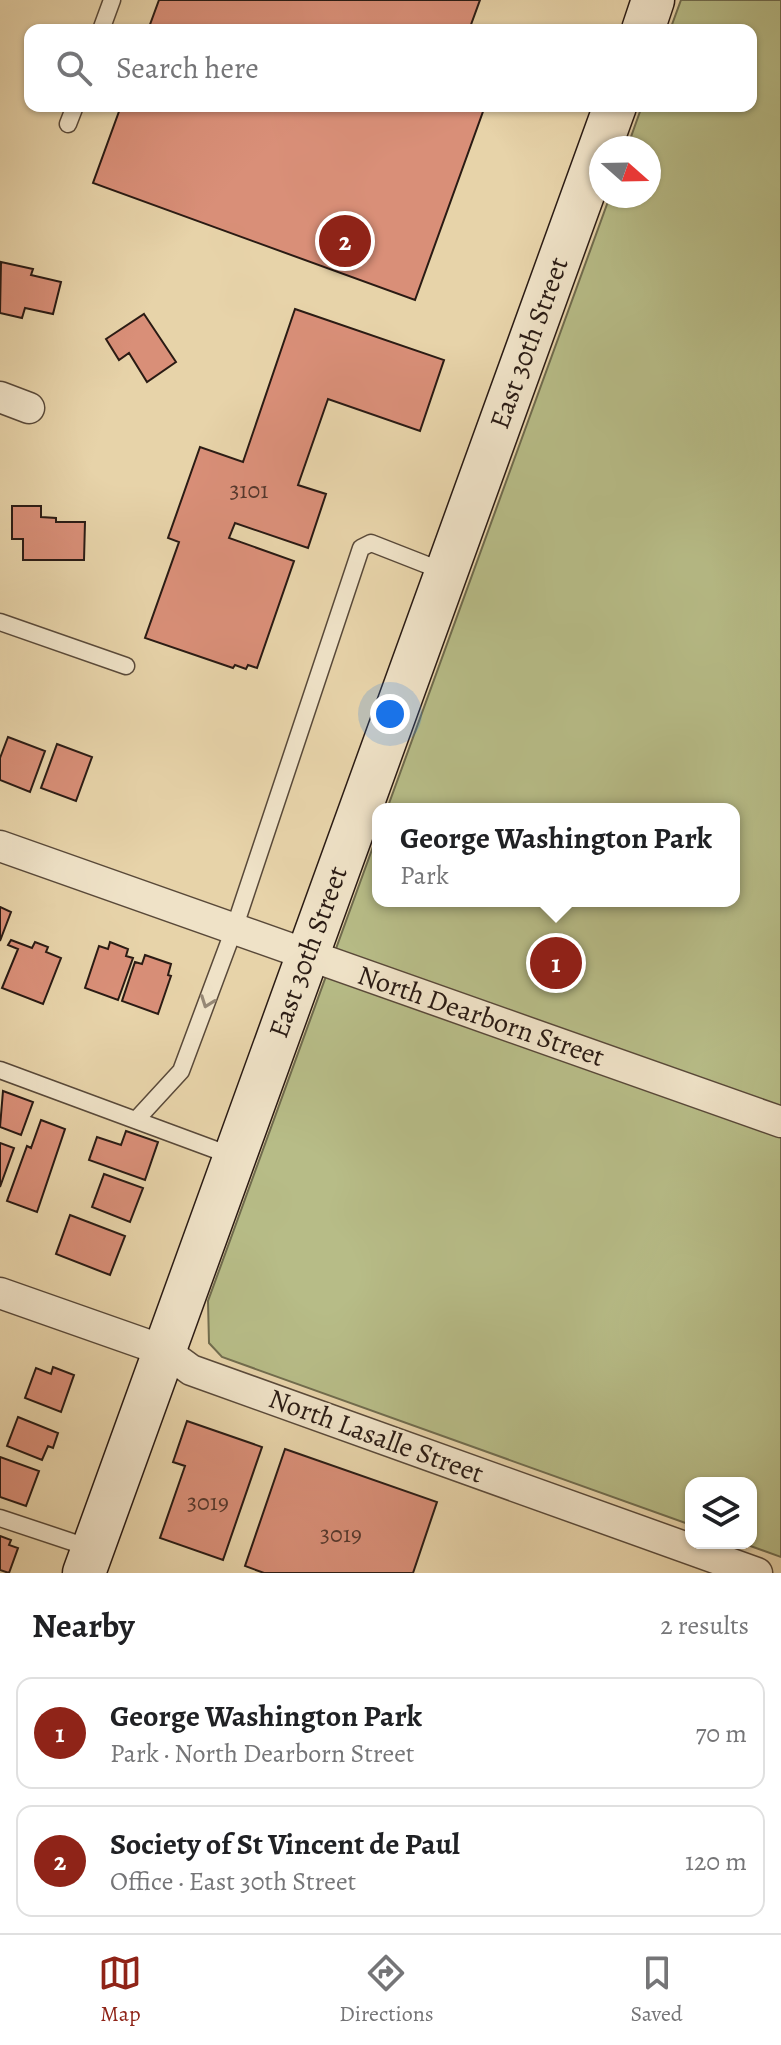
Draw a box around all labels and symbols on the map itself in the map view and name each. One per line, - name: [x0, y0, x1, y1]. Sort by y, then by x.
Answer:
- north arrow: [589, 136, 661, 208]
- pin: 2: [319, 211, 371, 271]
- street label: East 30th Street: [480, 252, 578, 434]
- house number: 3101: [229, 474, 269, 506]
- your location: [370, 694, 410, 734]
- street label: East 30th Street: [259, 861, 357, 1043]
- pin: 1: [530, 933, 582, 993]
- street label: North Dearborn Street: [353, 956, 609, 1076]
- one-way arrow: [200, 994, 217, 1008]
- street label: North Lasalle Street: [263, 1379, 489, 1493]
- house number: 3019: [187, 1486, 229, 1518]
- house number: 3019: [320, 1518, 362, 1550]

